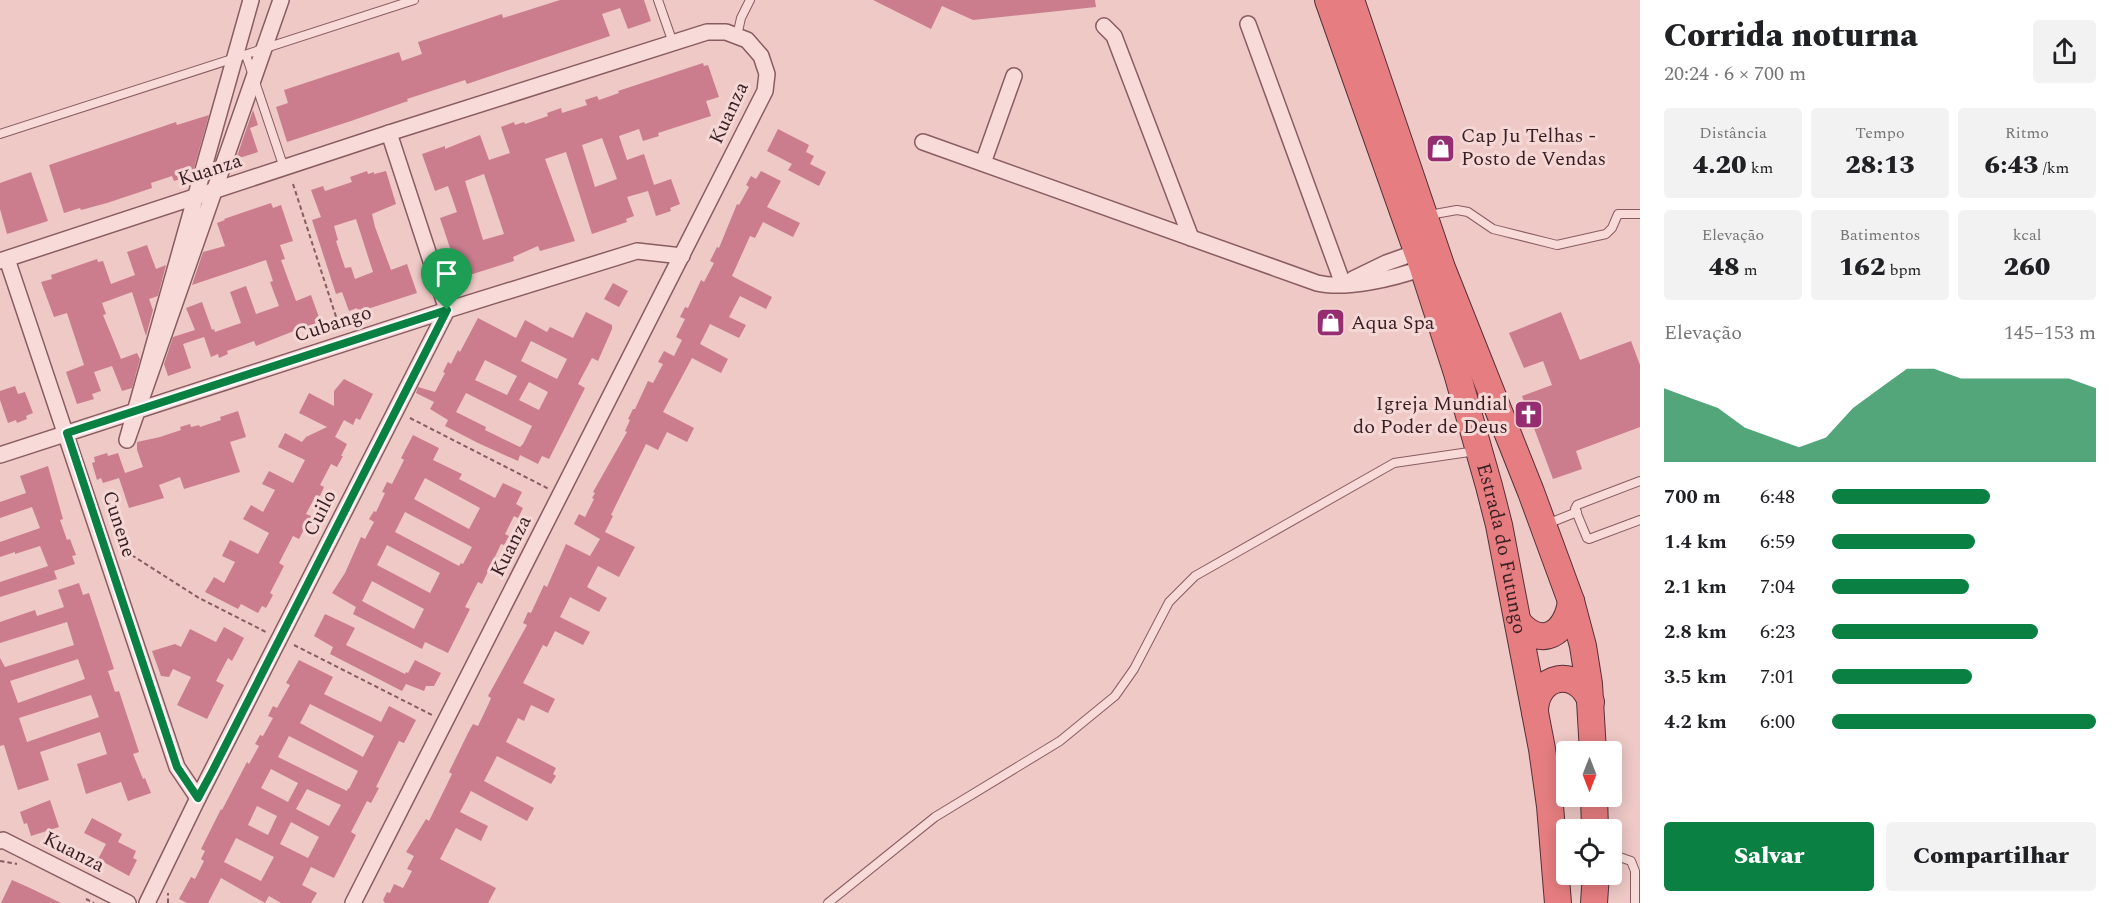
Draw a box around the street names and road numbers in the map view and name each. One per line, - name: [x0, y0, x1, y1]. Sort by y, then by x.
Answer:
- street label: Kuanza: [702, 77, 757, 149]
- street label: Kuanza: [174, 146, 246, 194]
- street label: Cubango: [290, 297, 376, 351]
- street label: Estrada do Futungo: [1468, 459, 1535, 637]
- street label: Cuilo: [296, 484, 344, 542]
- street label: Cunene: [94, 487, 144, 561]
- street label: Kuanza: [483, 510, 539, 582]
- street label: Kuanza: [38, 824, 110, 880]

